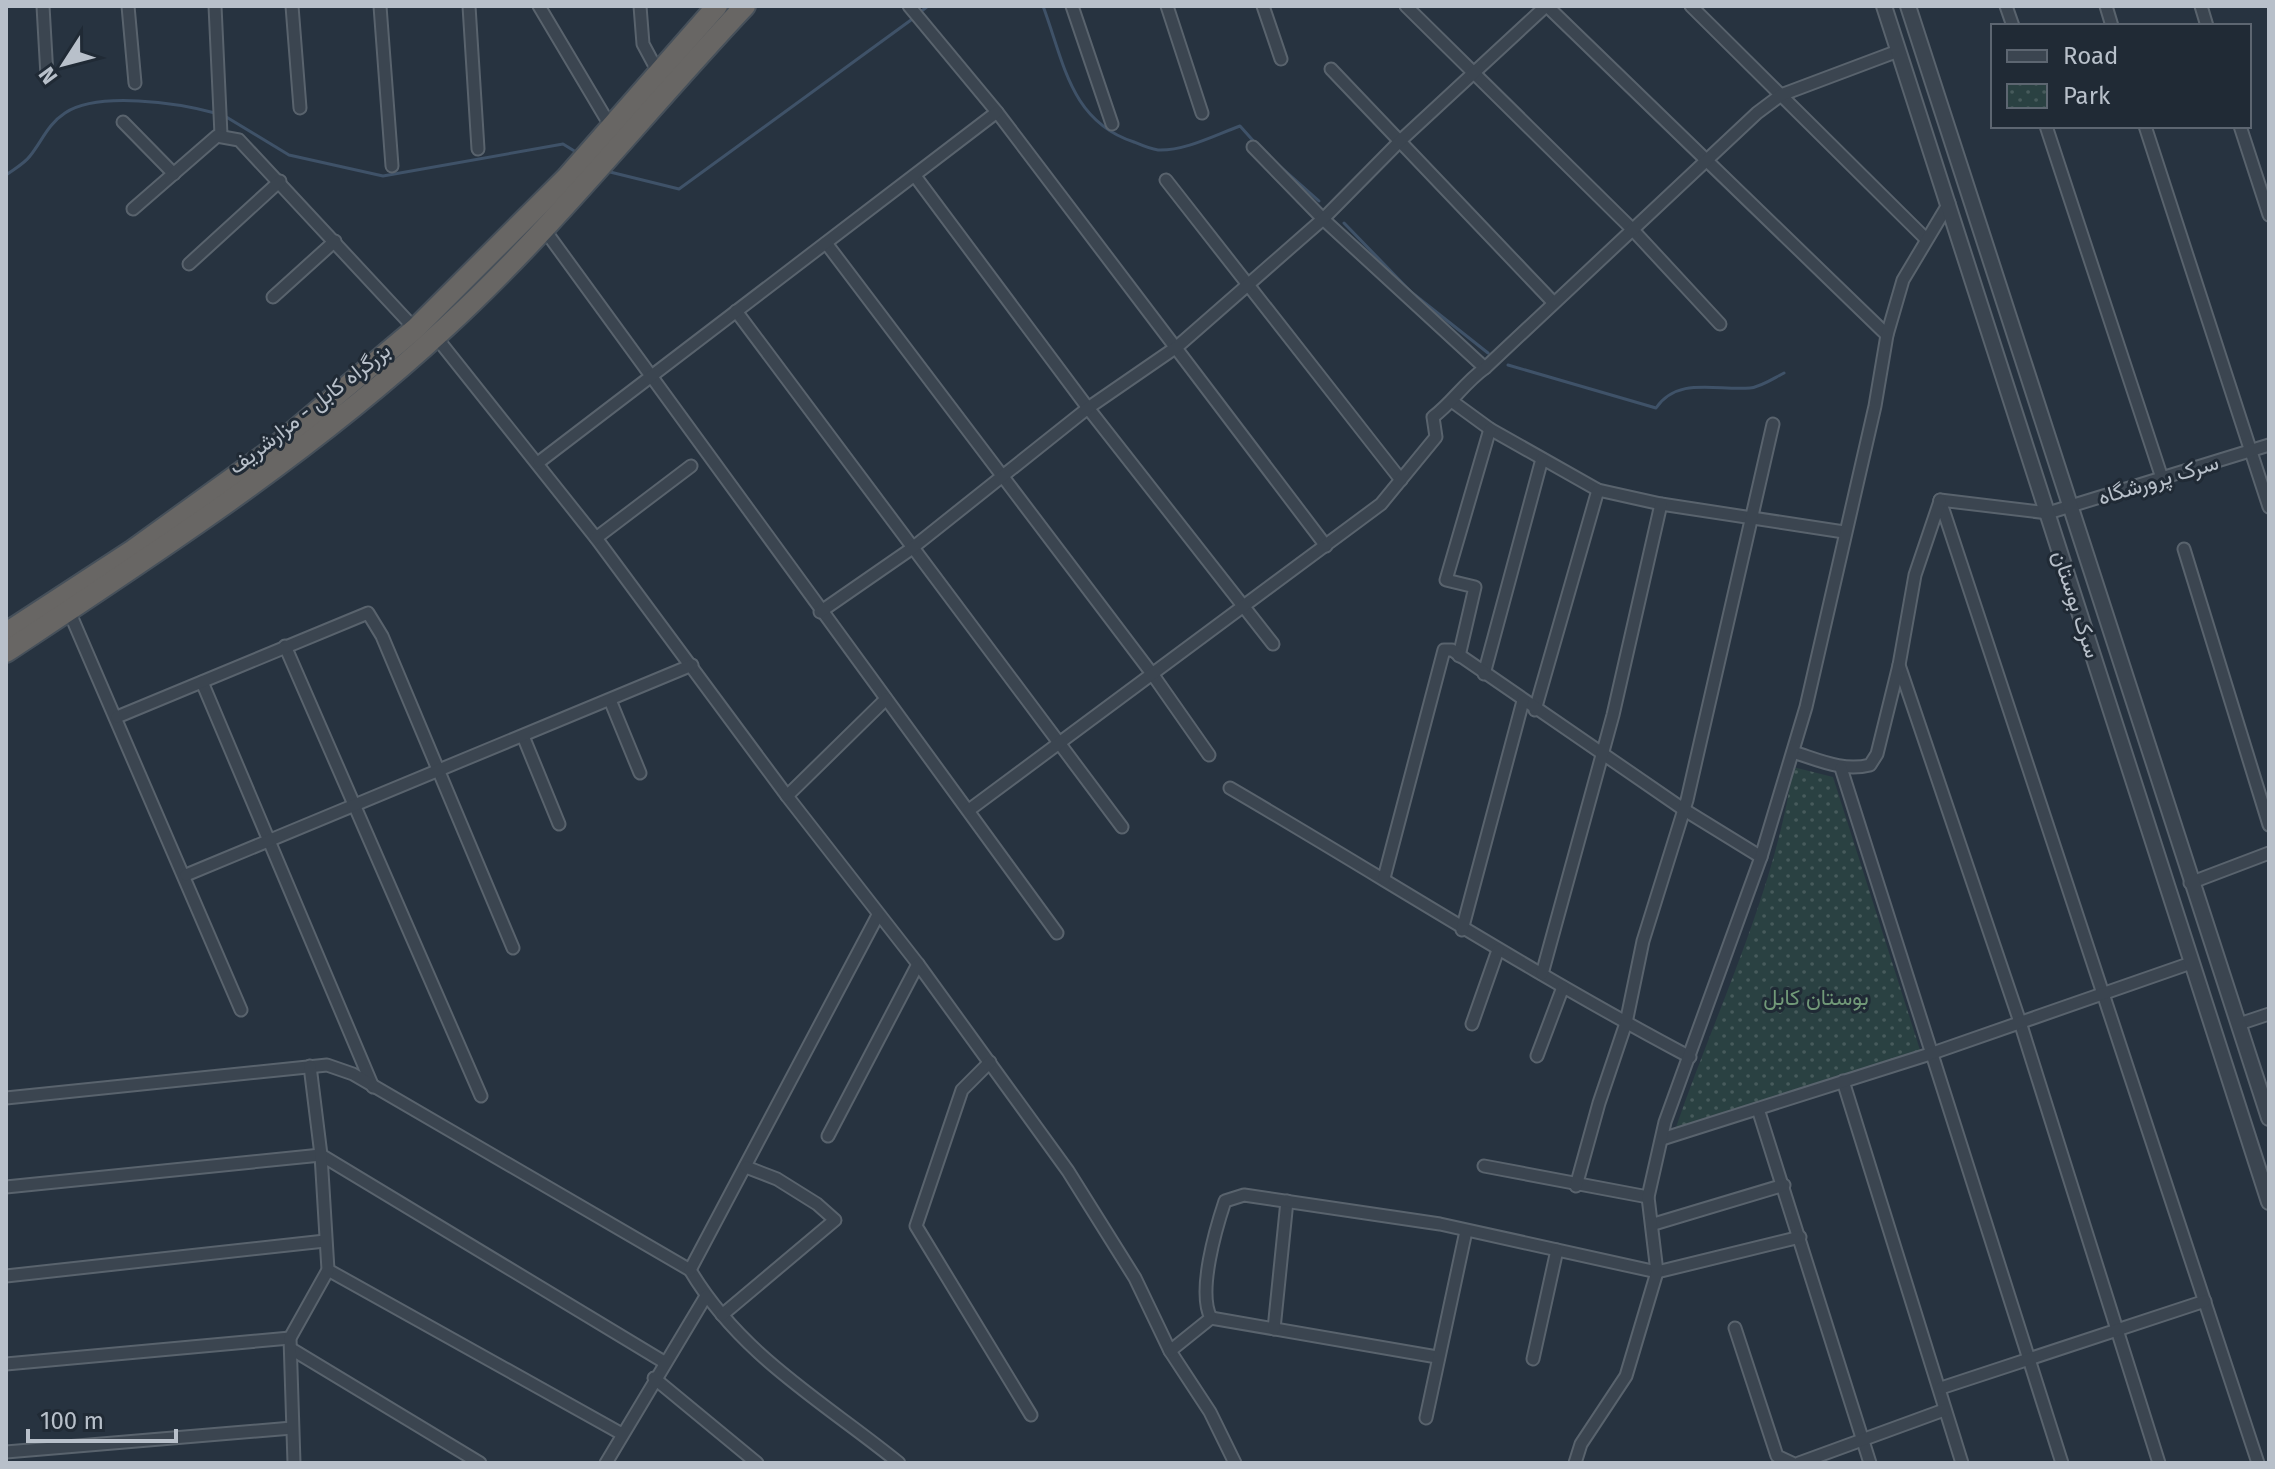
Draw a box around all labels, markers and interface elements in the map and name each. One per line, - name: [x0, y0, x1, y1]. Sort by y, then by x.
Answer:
- north arrow: [24, 24, 104, 104]
- legend: [1991, 24, 2251, 128]
- text: Road: [2063, 42, 2118, 70]
- text: N: [33, 62, 63, 89]
- text: Park: [2063, 82, 2111, 110]
- street label: بزرگراه کابل - مزارشریف: [223, 337, 396, 480]
- street label: سرک پرورشگاه: [2094, 448, 2222, 512]
- street label: سرک بوستان: [2046, 547, 2107, 661]
- park label: بوستان کابل: [1763, 984, 1869, 1011]
- scale bar: [28, 1393, 176, 1443]
- text: 100 m: [40, 1407, 104, 1435]

